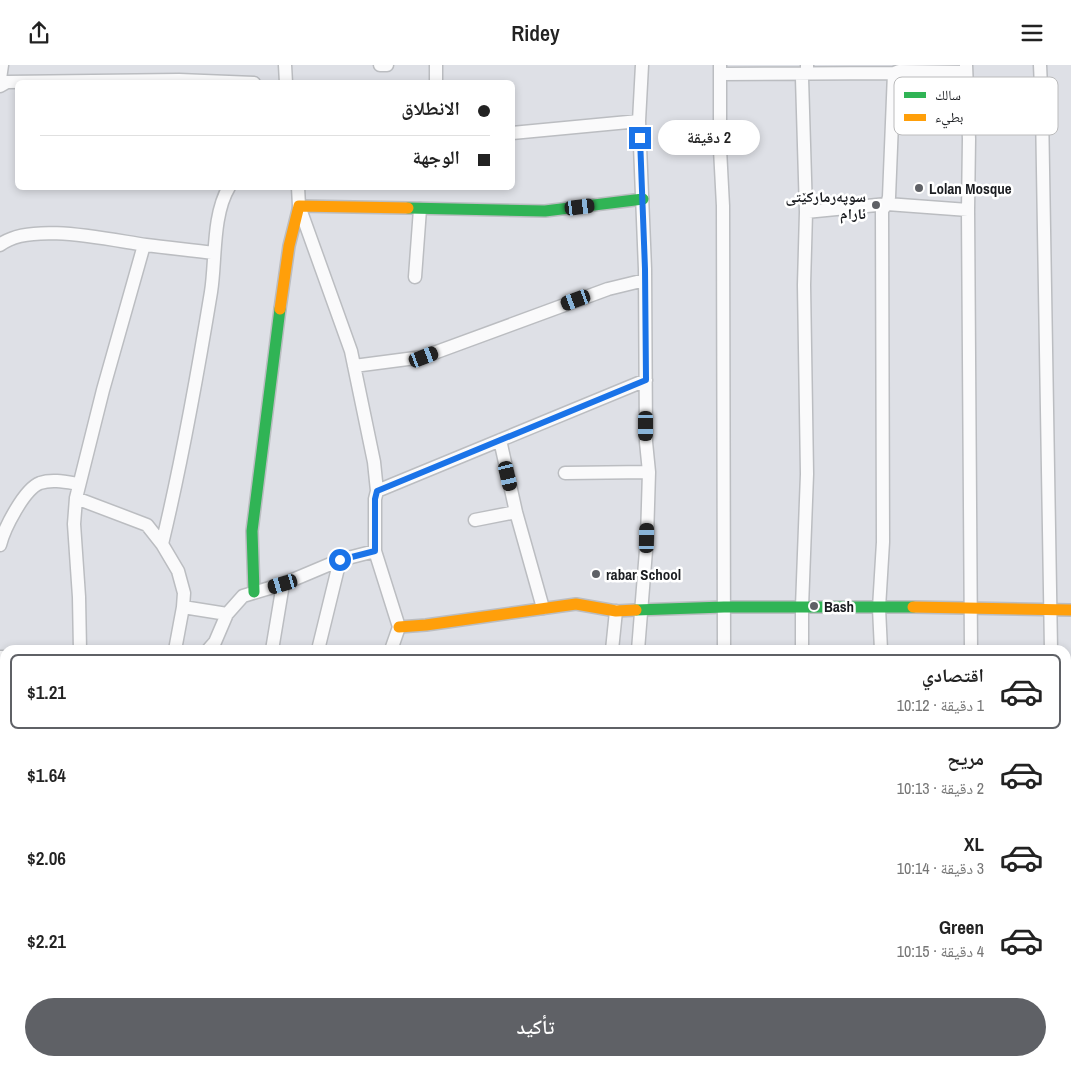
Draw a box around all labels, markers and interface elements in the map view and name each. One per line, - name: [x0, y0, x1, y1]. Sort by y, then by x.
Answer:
- text: Ridey: [511, 18, 560, 48]
- icon: share: [25, 19, 53, 47]
- icon: menu: [1018, 19, 1046, 47]
- legend: [894, 77, 1058, 135]
- text: سالك: [935, 86, 961, 104]
- text: الانطلاق: [401, 95, 460, 121]
- text: بطيء: [935, 108, 964, 129]
- callout: 2 دقيقة: [658, 121, 760, 155]
- text: 2 دقيقة: [687, 126, 731, 148]
- route end: [629, 127, 651, 149]
- text: الوجهة: [412, 144, 460, 170]
- place label: Lolan Mosque: [929, 178, 1012, 199]
- marker: Lolan Mosque: [913, 182, 925, 194]
- place label: سوپەرمارکێتی ئارام: [786, 186, 866, 224]
- car: [564, 198, 595, 216]
- marker: سوپەرمارکێتی ئارام: [870, 199, 882, 211]
- car: [559, 288, 592, 312]
- car: [407, 345, 440, 369]
- car: [638, 411, 653, 441]
- car: [497, 460, 518, 492]
- car: [639, 523, 654, 553]
- route start: [329, 549, 351, 571]
- place label: rabar School: [606, 564, 681, 585]
- marker: rabar School: [590, 568, 602, 580]
- car: [266, 573, 299, 595]
- place label: Bash: [824, 596, 854, 617]
- marker: Bash: [808, 600, 820, 612]
- text: اقتصادي: [922, 662, 984, 688]
- icon: car: [999, 669, 1044, 714]
- text: $1.21: [27, 679, 66, 705]
- text: 1 دقيقة · 10:12: [897, 694, 984, 716]
- text: مريح: [947, 745, 984, 771]
- icon: car: [999, 752, 1044, 797]
- text: $1.64: [27, 762, 66, 788]
- text: 2 دقيقة · 10:13: [897, 777, 984, 799]
- text: XL: [964, 831, 984, 857]
- icon: car: [999, 835, 1044, 880]
- text: $2.06: [27, 845, 66, 871]
- text: 3 دقيقة · 10:14: [897, 857, 984, 879]
- text: Green: [939, 914, 984, 940]
- icon: car: [999, 918, 1044, 963]
- text: $2.21: [27, 928, 66, 954]
- text: 4 دقيقة · 10:15: [897, 940, 984, 962]
- button: تأكيد: [25, 998, 1046, 1056]

